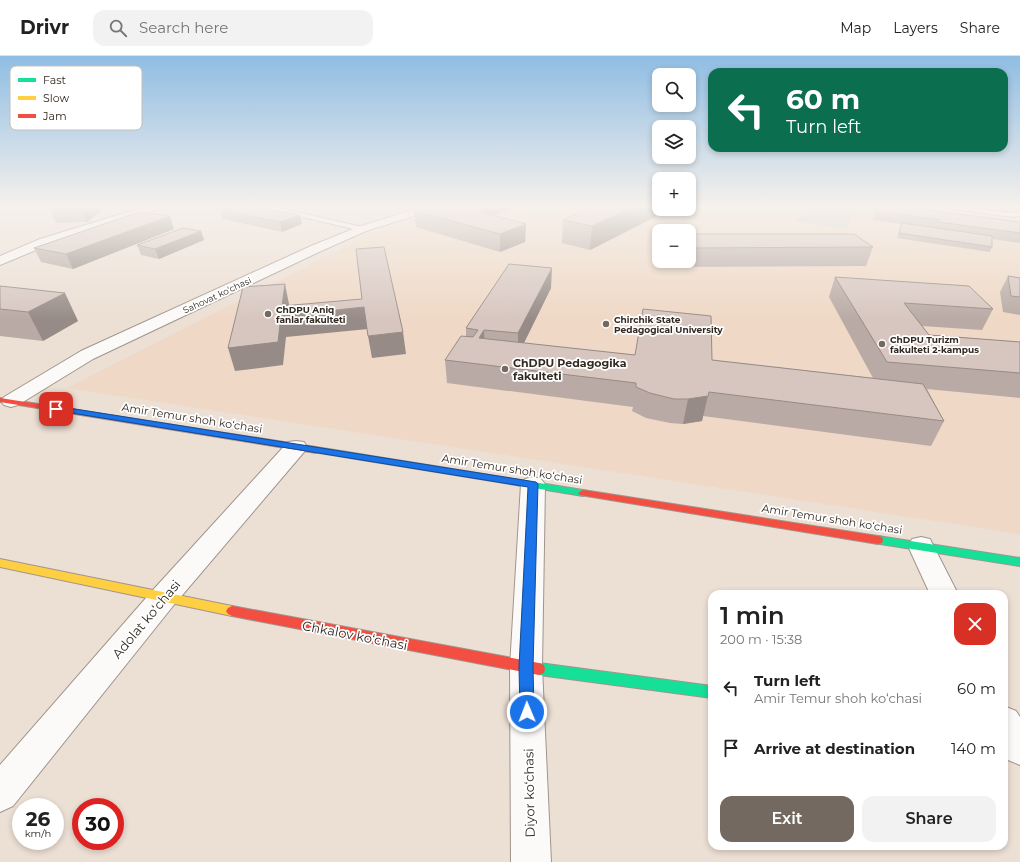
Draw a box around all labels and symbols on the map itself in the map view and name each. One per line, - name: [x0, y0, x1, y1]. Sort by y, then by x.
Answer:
- legend: [10, 66, 142, 130]
- text: Fast: [43, 73, 67, 87]
- text: Slow: [43, 91, 69, 105]
- text: Jam: [42, 109, 67, 123]
- street label: Sahovat ko‘chasi: [181, 274, 253, 316]
- place label: ChDPU Aniq fanlar fakulteti: [276, 304, 346, 325]
- marker: ChDPU Aniq fanlar fakulteti: [263, 309, 273, 319]
- place label: Chirchik State Pedagogical University: [614, 314, 723, 335]
- marker: Chirchik State Pedagogical University: [601, 319, 611, 329]
- place label: ChDPU Turizm fakulteti 2-kampus: [890, 334, 979, 355]
- marker: ChDPU Turizm fakulteti 2-kampus: [877, 339, 887, 349]
- place label: ChDPU Pedagogika fakulteti: [513, 356, 627, 383]
- marker: ChDPU Pedagogika fakulteti: [500, 364, 510, 374]
- pin: [39, 392, 73, 426]
- street label: Amir Temur shoh ko‘chasi: [121, 400, 263, 436]
- street label: Amir Temur shoh ko‘chasi: [441, 451, 583, 487]
- street label: Amir Temur shoh ko‘chasi: [761, 501, 903, 537]
- street label: Adolat ko‘chasi: [108, 576, 184, 662]
- street label: Chkalov ko‘chasi: [301, 617, 409, 653]
- position arrow: [506, 691, 548, 733]
- street label: Diyor ko‘chasi: [520, 748, 538, 838]
- speed limit sign: 30: [72, 798, 124, 850]

